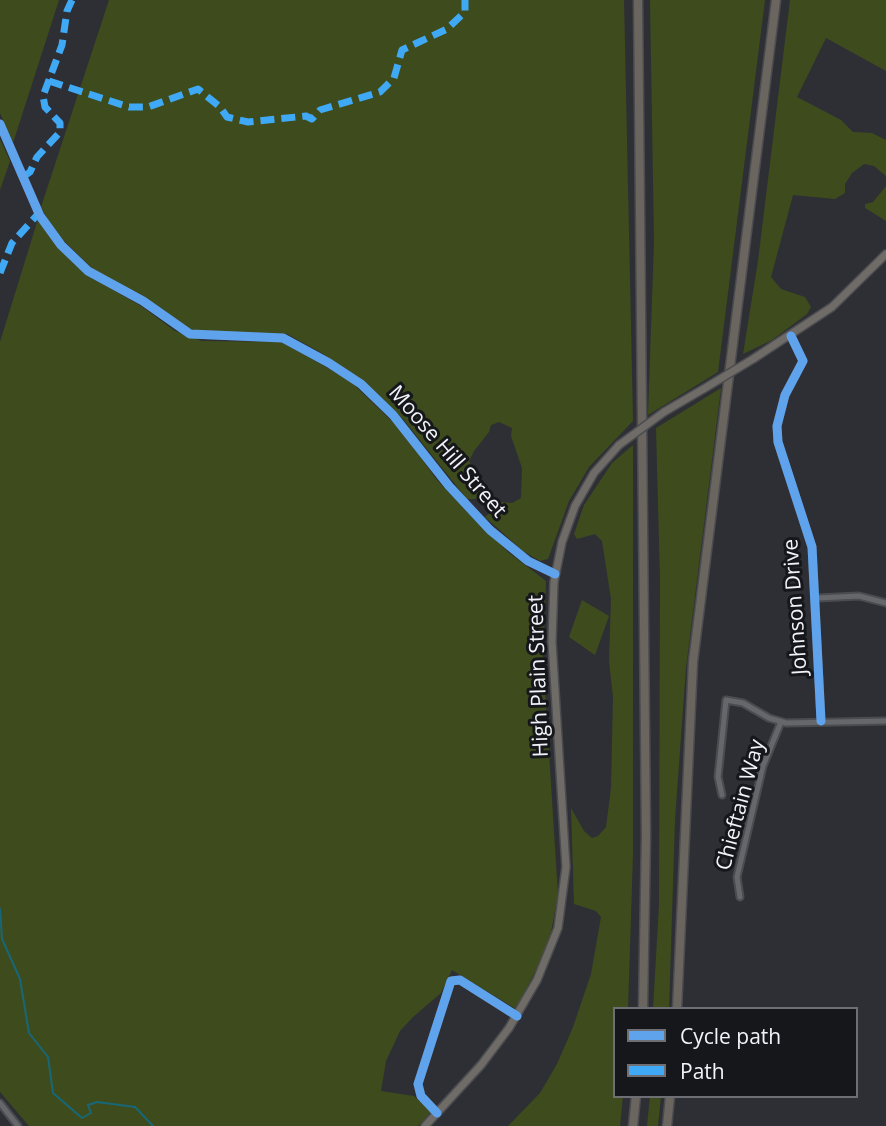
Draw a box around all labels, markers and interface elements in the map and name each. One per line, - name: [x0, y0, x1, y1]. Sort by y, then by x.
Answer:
- street label: Moose Hill Street: [383, 381, 511, 523]
- street label: Johnson Drive: [779, 538, 813, 676]
- street label: High Plain Street: [524, 594, 554, 758]
- street label: Chieftain Way: [711, 737, 771, 873]
- legend: [613, 1007, 858, 1098]
- text: Cycle path: [680, 1022, 781, 1050]
- text: Path: [680, 1057, 725, 1085]

